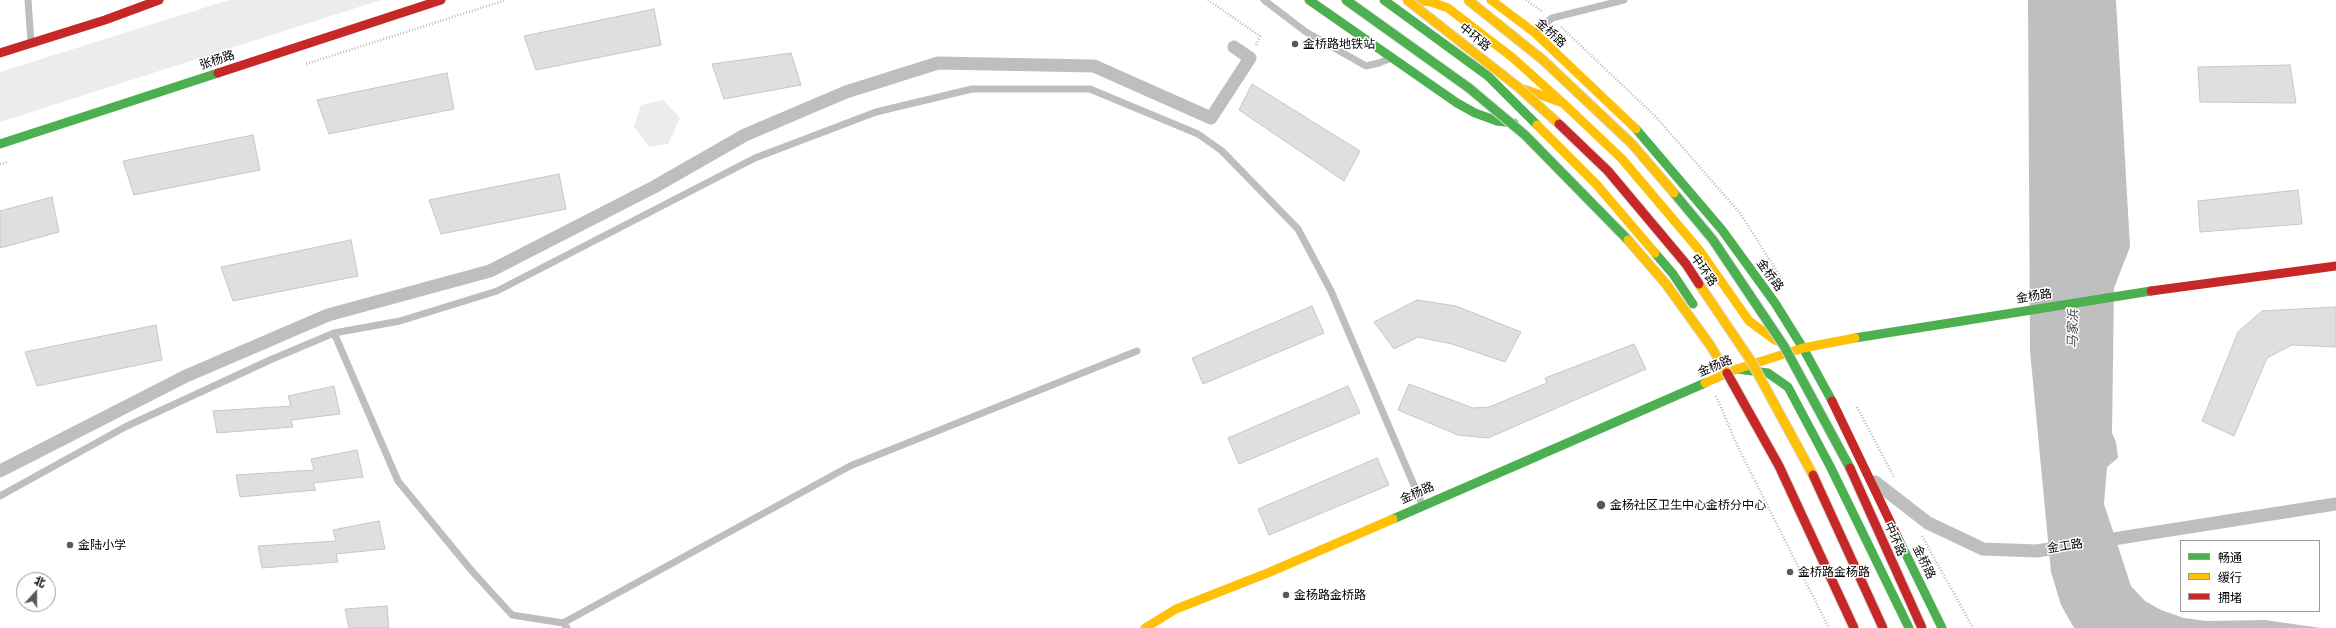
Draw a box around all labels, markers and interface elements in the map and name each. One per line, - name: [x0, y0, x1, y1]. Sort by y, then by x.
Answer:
- street label: 金桥路: [1533, 16, 1569, 50]
- street label: 中环路: [1456, 20, 1494, 54]
- place label: 金桥路地铁站: [1303, 37, 1375, 51]
- marker: 金桥路地铁站: [1290, 39, 1300, 49]
- street label: 张杨路: [198, 48, 236, 72]
- street label: 中环路: [1688, 251, 1720, 289]
- street label: 金桥路: [1754, 256, 1786, 294]
- street label: 金杨路: [2015, 286, 2053, 306]
- water label: 马家浜: [2065, 309, 2081, 349]
- street label: 金杨路: [1696, 352, 1734, 380]
- street label: 金杨路: [1398, 479, 1436, 507]
- place label: 金杨社区卫生中心金桥分中心: [1610, 498, 1766, 512]
- marker: 金杨社区卫生中心金桥分中心: [1595, 499, 1607, 511]
- street label: 中环路: [1881, 520, 1909, 558]
- street label: 金工路: [2046, 536, 2084, 556]
- place label: 金陆小学: [78, 538, 126, 552]
- marker: 金陆小学: [65, 540, 75, 550]
- legend: [2180, 540, 2320, 612]
- street label: 金桥路: [1910, 543, 1938, 581]
- text: 畅通: [2218, 550, 2242, 565]
- place label: 金桥路金杨路: [1798, 565, 1870, 579]
- marker: 金桥路金杨路: [1785, 567, 1795, 577]
- text: 缓行: [2218, 570, 2242, 585]
- north arrow: [16, 572, 56, 612]
- text: 北: [33, 573, 48, 589]
- place label: 金杨路金桥路: [1294, 588, 1366, 602]
- marker: 金杨路金桥路: [1281, 590, 1291, 600]
- text: 拥堵: [2218, 590, 2242, 605]

